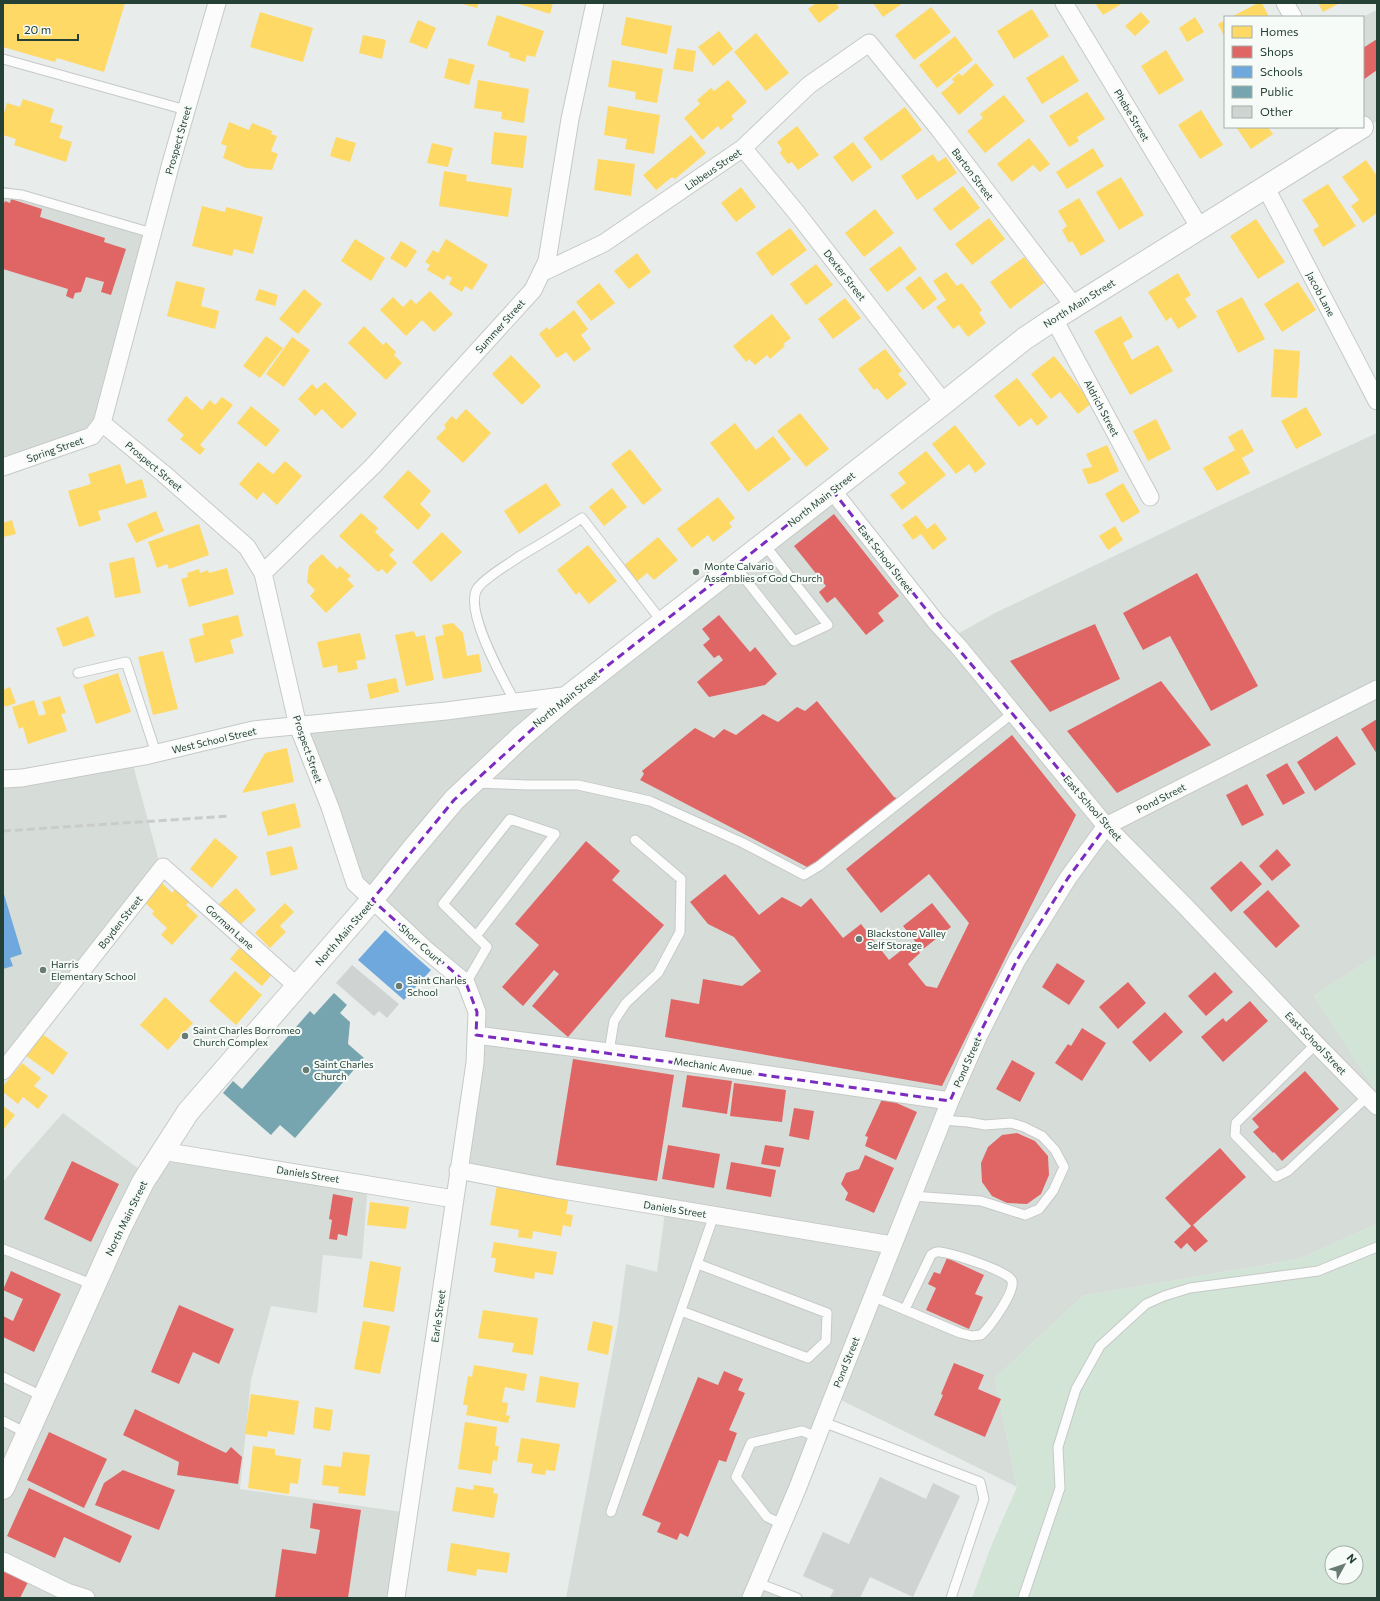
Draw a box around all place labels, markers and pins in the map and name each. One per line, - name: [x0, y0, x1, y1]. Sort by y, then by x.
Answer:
- place label: Monte Calvario Assemblies of God Church: [704, 560, 822, 584]
- marker: Monte Calvario Assemblies of God Church: [691, 567, 701, 577]
- place label: Blackstone Valley Self Storage: [867, 927, 946, 951]
- marker: Blackstone Valley Self Storage: [854, 934, 864, 944]
- place label: Harris Elementary School: [51, 958, 136, 982]
- marker: Harris Elementary School: [38, 965, 48, 975]
- place label: Saint Charles School: [407, 974, 467, 998]
- marker: Saint Charles School: [394, 981, 404, 991]
- place label: Saint Charles Borromeo Church Complex: [193, 1024, 301, 1048]
- marker: Saint Charles Borromeo Church Complex: [180, 1031, 190, 1041]
- place label: Saint Charles Church: [314, 1058, 374, 1082]
- marker: Saint Charles Church: [301, 1065, 311, 1075]

